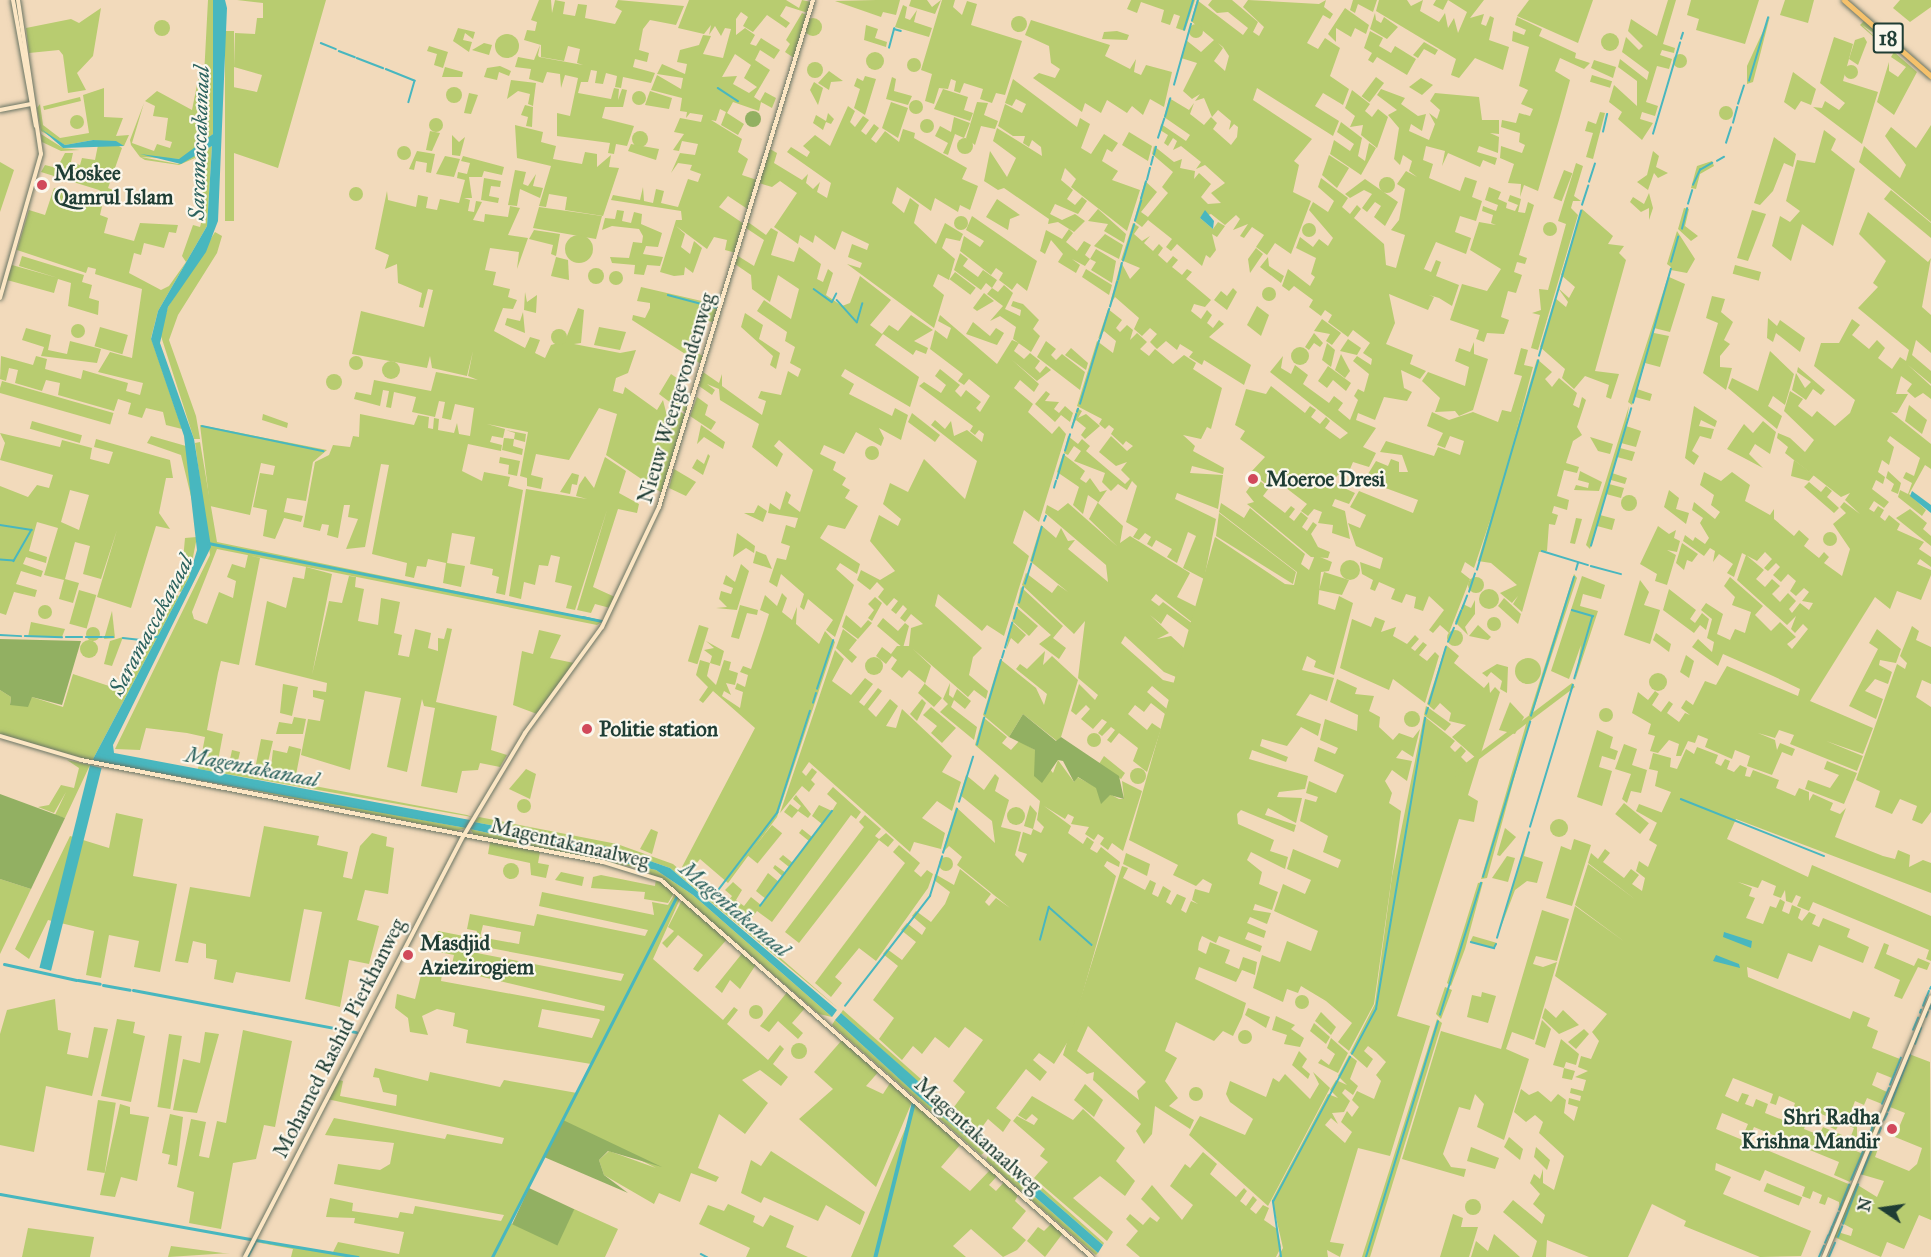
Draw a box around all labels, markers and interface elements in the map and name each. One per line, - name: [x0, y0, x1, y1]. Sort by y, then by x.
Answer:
- road number: 18: [1872, 21, 1904, 55]
- water label: Saramaccakanaal: [183, 65, 215, 221]
- place label: Moskee Qamrul Islam: [54, 160, 173, 210]
- marker: Moskee Qamrul Islam: [35, 178, 49, 192]
- street label: Nieuw Weergevondenweg: [632, 290, 720, 506]
- place label: Moeroe Dresi: [1266, 466, 1385, 492]
- marker: Moeroe Dresi: [1244, 470, 1262, 488]
- water label: Saramaccakanaal: [103, 550, 199, 700]
- place label: Politie station: [599, 716, 718, 742]
- marker: Politie station: [580, 722, 594, 736]
- water label: Magentakanaal: [183, 741, 321, 793]
- street label: Magentakanaalweg: [488, 813, 652, 873]
- water label: Magentakanaal: [675, 855, 795, 963]
- street label: Mohamed Rashid Pierkhanweg: [268, 914, 410, 1162]
- place label: Masdjid Aziezirogiem: [420, 930, 534, 980]
- marker: Masdjid Aziezirogiem: [401, 948, 415, 962]
- street label: Magentakanaalweg: [909, 1071, 1047, 1199]
- place label: Shri Radha Krishna Mandir: [1741, 1104, 1880, 1154]
- marker: Shri Radha Krishna Mandir: [1885, 1122, 1899, 1136]
- north arrow: [1853, 1179, 1913, 1239]
- text: N: [1854, 1196, 1876, 1214]

